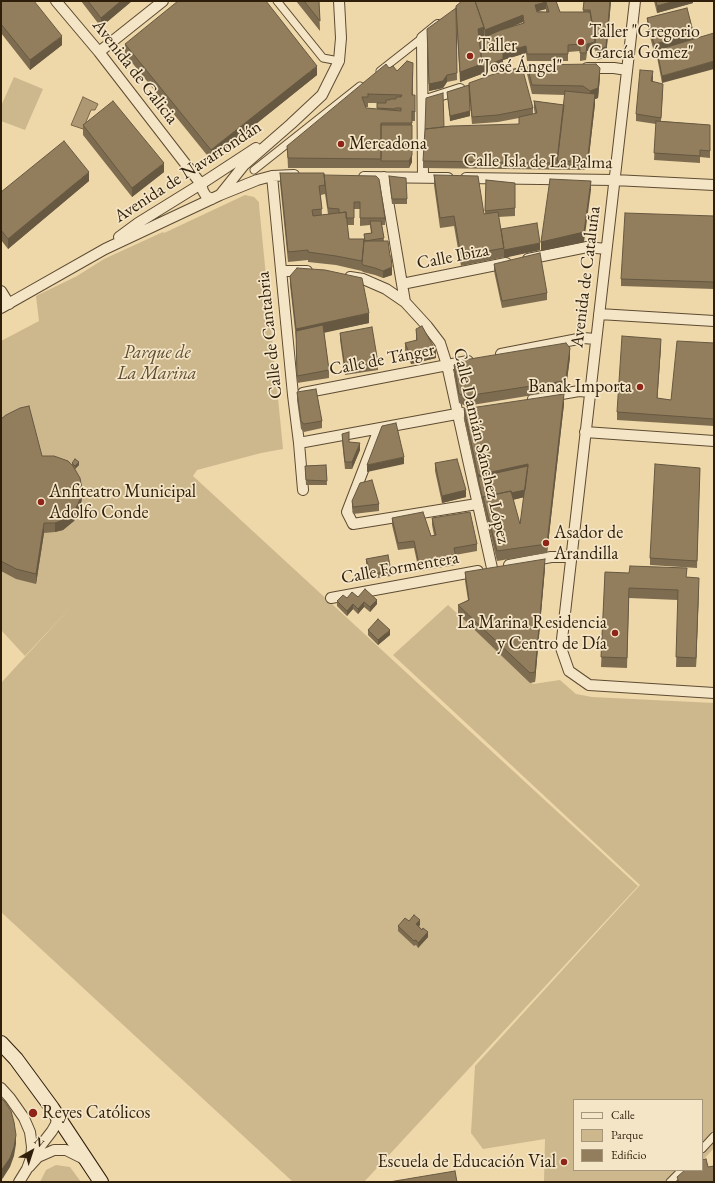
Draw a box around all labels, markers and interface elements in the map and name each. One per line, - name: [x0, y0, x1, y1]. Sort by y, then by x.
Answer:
- street label: Avenida de Galicia: [87, 15, 183, 129]
- place label: Taller "Gregorio García Gómez": [589, 21, 700, 64]
- place label: Taller "José Ángel": [478, 35, 562, 78]
- marker: Taller "Gregorio García Gómez": [576, 37, 586, 47]
- marker: Taller "José Ángel": [465, 51, 475, 61]
- street label: Avenida de Navarrondán: [110, 116, 266, 228]
- place label: Mercadona: [349, 133, 427, 155]
- marker: Mercadona: [336, 139, 346, 149]
- street label: Calle Isla de La Palma: [463, 150, 613, 174]
- street label: Avenida de Cataluña: [567, 205, 605, 349]
- street label: Calle Ibiza: [415, 239, 491, 275]
- street label: Calle de Cantabria: [253, 270, 287, 400]
- street label: Calle de Tánger: [328, 339, 436, 381]
- park label: Parque de La Marina: [117, 342, 197, 384]
- street label: Calle Damián Sánchez López: [448, 346, 514, 546]
- place label: Banak Importa: [528, 376, 632, 398]
- marker: Banak Importa: [635, 382, 645, 392]
- place label: Anfiteatro Municipal Adolfo Conde: [49, 481, 196, 524]
- marker: Anfiteatro Municipal Adolfo Conde: [36, 497, 46, 507]
- place label: Asador de Arandilla: [554, 522, 623, 564]
- marker: Asador de Arandilla: [541, 538, 551, 548]
- street label: Calle Formentera: [339, 547, 461, 589]
- place label: La Marina Residencia y Centro de Día: [457, 612, 607, 654]
- marker: La Marina Residencia y Centro de Día: [610, 628, 620, 638]
- legend: [573, 1099, 703, 1171]
- place label: Reyes Católicos: [42, 1102, 150, 1124]
- marker: Reyes Católicos: [27, 1107, 39, 1119]
- text: Calle: [611, 1107, 635, 1123]
- text: Parque: [611, 1127, 643, 1143]
- north arrow: [12, 1131, 52, 1171]
- text: N: [32, 1133, 47, 1150]
- text: Edificio: [611, 1147, 646, 1163]
- place label: Escuela de Educación Vial: [377, 1151, 556, 1173]
- marker: Escuela de Educación Vial: [559, 1157, 569, 1167]

